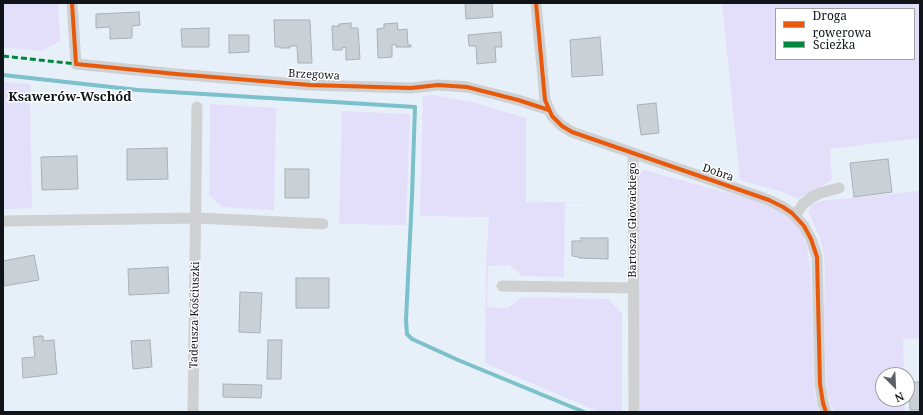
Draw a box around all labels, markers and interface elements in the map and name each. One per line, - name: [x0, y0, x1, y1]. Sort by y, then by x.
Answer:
- text: Droga rowerowa: [813, 7, 872, 41]
- legend: [775, 8, 915, 60]
- text: Ścieżka: [813, 36, 856, 53]
- street label: Brzegowa: [288, 67, 340, 83]
- district label: Ksawerów-Wschód: [8, 89, 132, 105]
- street label: Bartosza Głowackiego: [626, 162, 640, 278]
- street label: Dobra: [701, 162, 735, 184]
- street label: Tadeusza Kościuszki: [187, 261, 203, 369]
- north arrow: [875, 367, 915, 407]
- text: N: [893, 389, 907, 406]

